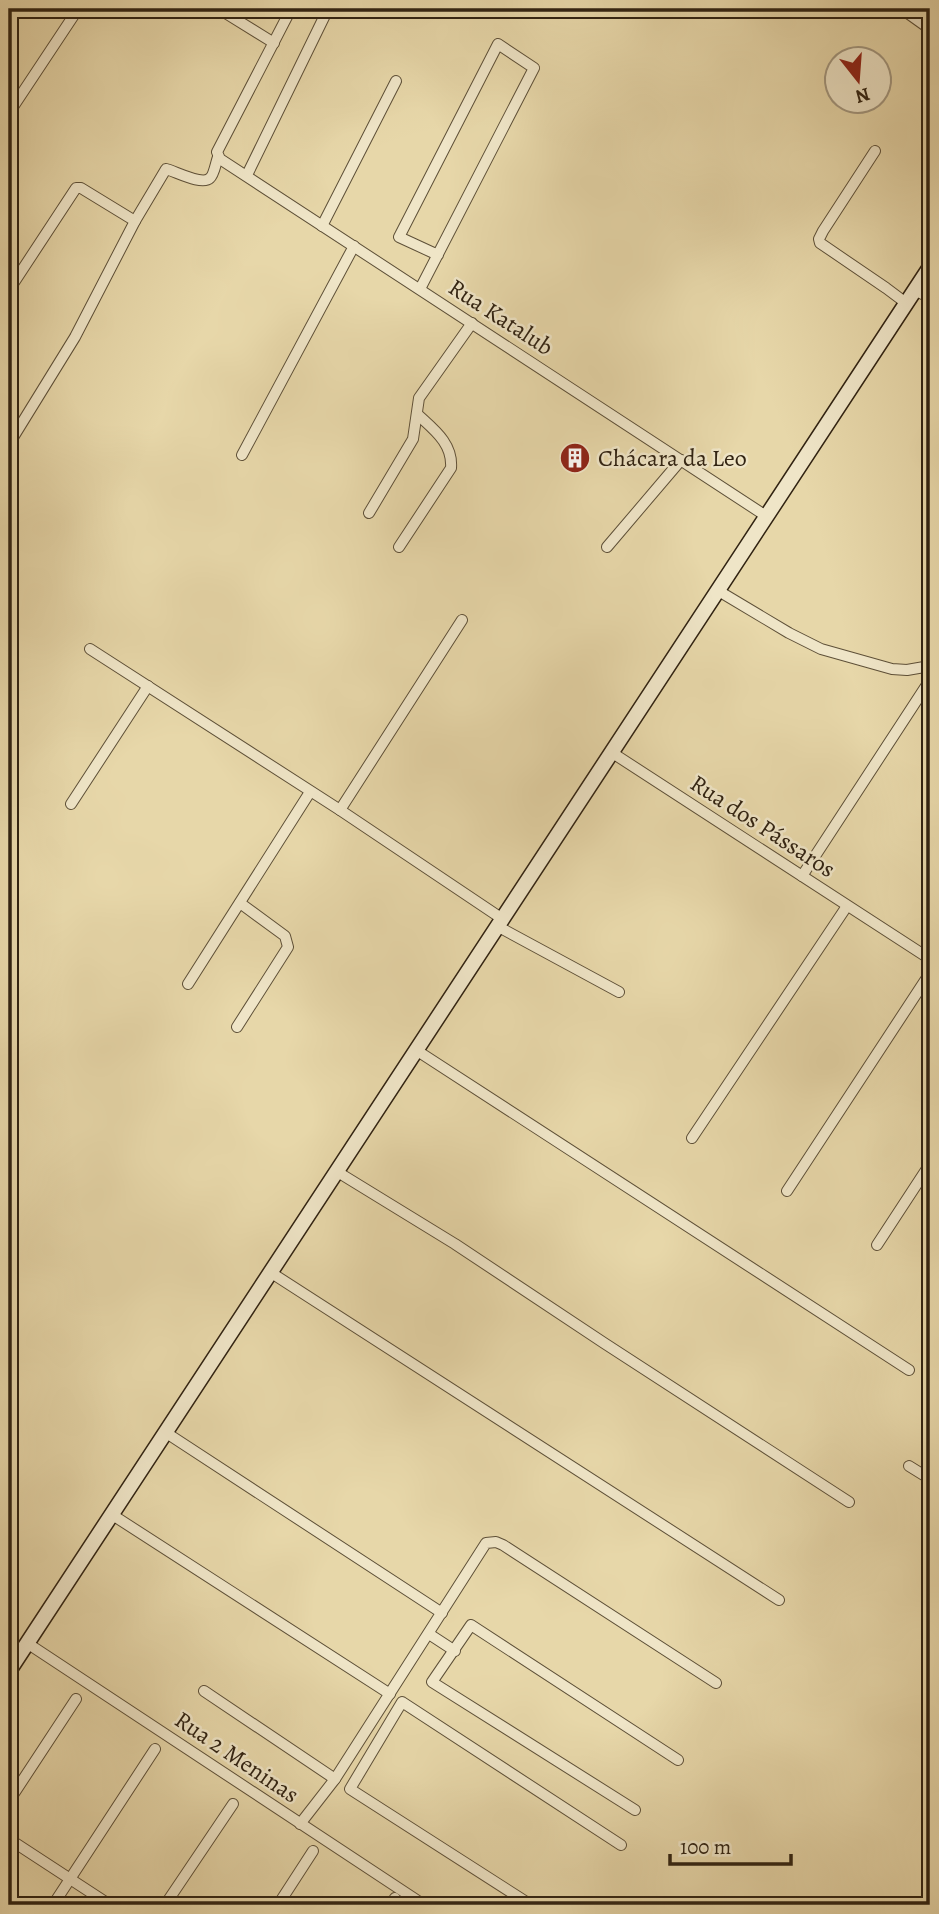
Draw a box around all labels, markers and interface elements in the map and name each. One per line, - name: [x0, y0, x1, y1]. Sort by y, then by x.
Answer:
- north arrow: [824, 46, 894, 116]
- text: N: [852, 81, 873, 110]
- street label: Rua Katalub: [442, 271, 560, 363]
- building icon: Chácara da Leo: [558, 441, 592, 475]
- place label: Chácara da Leo: [598, 442, 747, 474]
- street label: Rua dos Pássaros: [684, 767, 842, 885]
- street label: Rua 2 Meninas: [169, 1704, 305, 1810]
- scale bar: [670, 1823, 790, 1867]
- text: 100 m: [680, 1833, 731, 1861]

